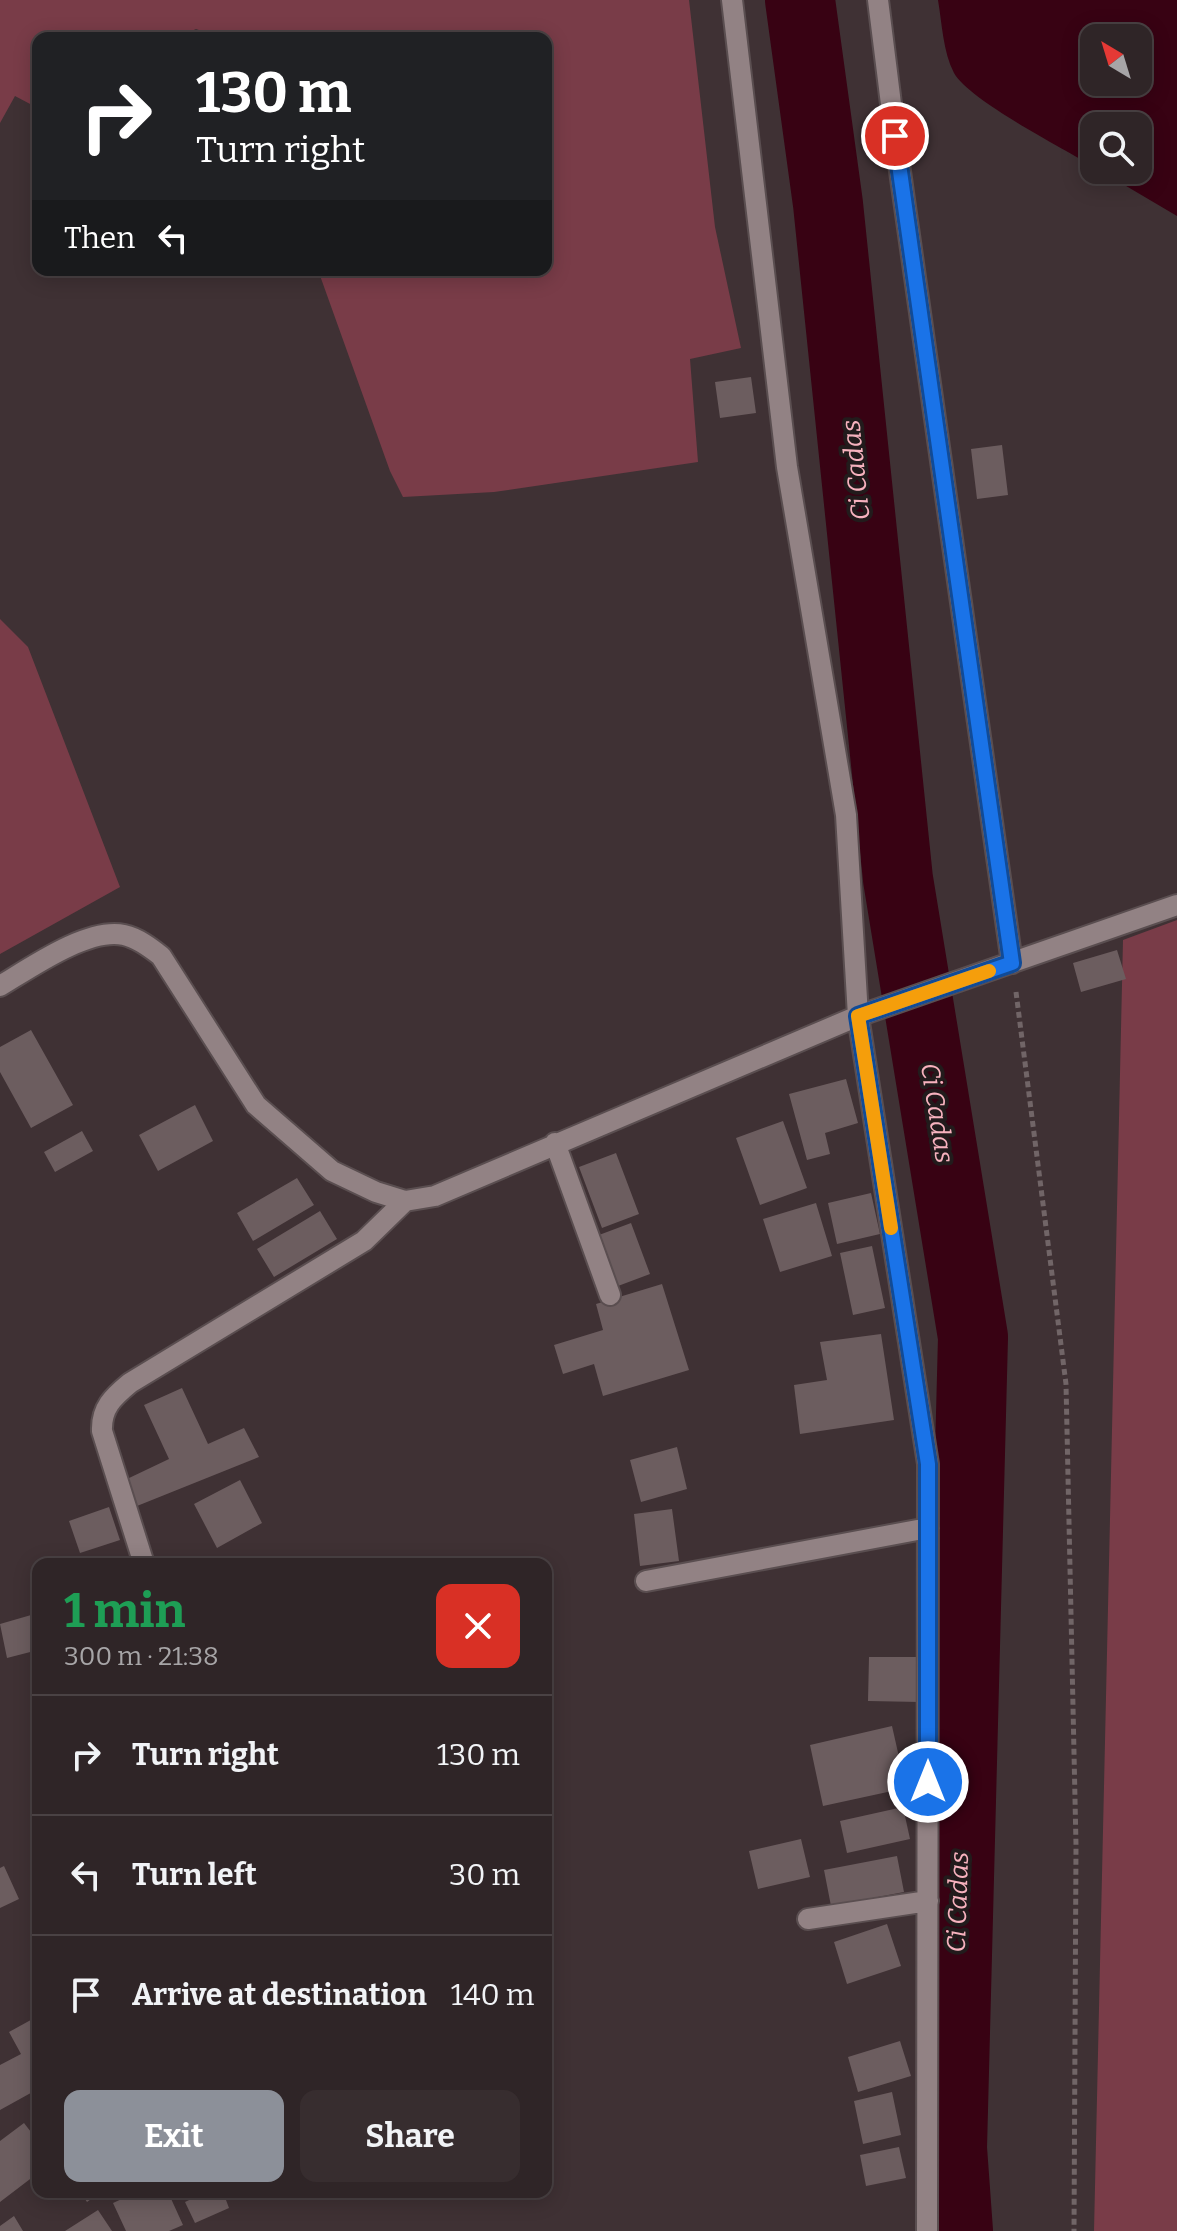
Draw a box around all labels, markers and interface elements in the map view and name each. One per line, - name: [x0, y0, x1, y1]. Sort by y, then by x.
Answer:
- north arrow: [1080, 24, 1152, 96]
- map controls: [1080, 24, 1152, 184]
- text: 130 m: [196, 60, 352, 127]
- icon: right: [64, 64, 168, 168]
- pin: [861, 102, 929, 170]
- button: search: [1080, 112, 1152, 184]
- icon: arrive: [873, 114, 917, 158]
- text: Turn right: [196, 128, 365, 172]
- icon: left: [151, 216, 195, 260]
- text: Then: [64, 220, 135, 256]
- water label: Ci Cadas: [835, 418, 877, 522]
- water label: Ci Cadas: [914, 1061, 960, 1165]
- text: 1 min: [64, 1582, 185, 1640]
- button: close: [436, 1584, 520, 1668]
- text: 300 m · 21:38: [64, 1641, 219, 1672]
- icon: right: [64, 1733, 108, 1777]
- text: Turn right: [132, 1737, 279, 1773]
- text: 130 m: [437, 1737, 520, 1773]
- position arrow: [886, 1740, 970, 1824]
- water label: Ci Cadas: [941, 1851, 975, 1953]
- icon: left: [64, 1853, 108, 1897]
- text: Turn left: [132, 1857, 257, 1893]
- text: 30 m: [449, 1857, 520, 1893]
- icon: arrive: [64, 1973, 108, 2017]
- text: Arrive at destination: [132, 1977, 427, 2013]
- text: 140 m: [451, 1977, 534, 2013]
- button: Exit: [64, 2090, 284, 2182]
- button: Share: [300, 2090, 520, 2182]

